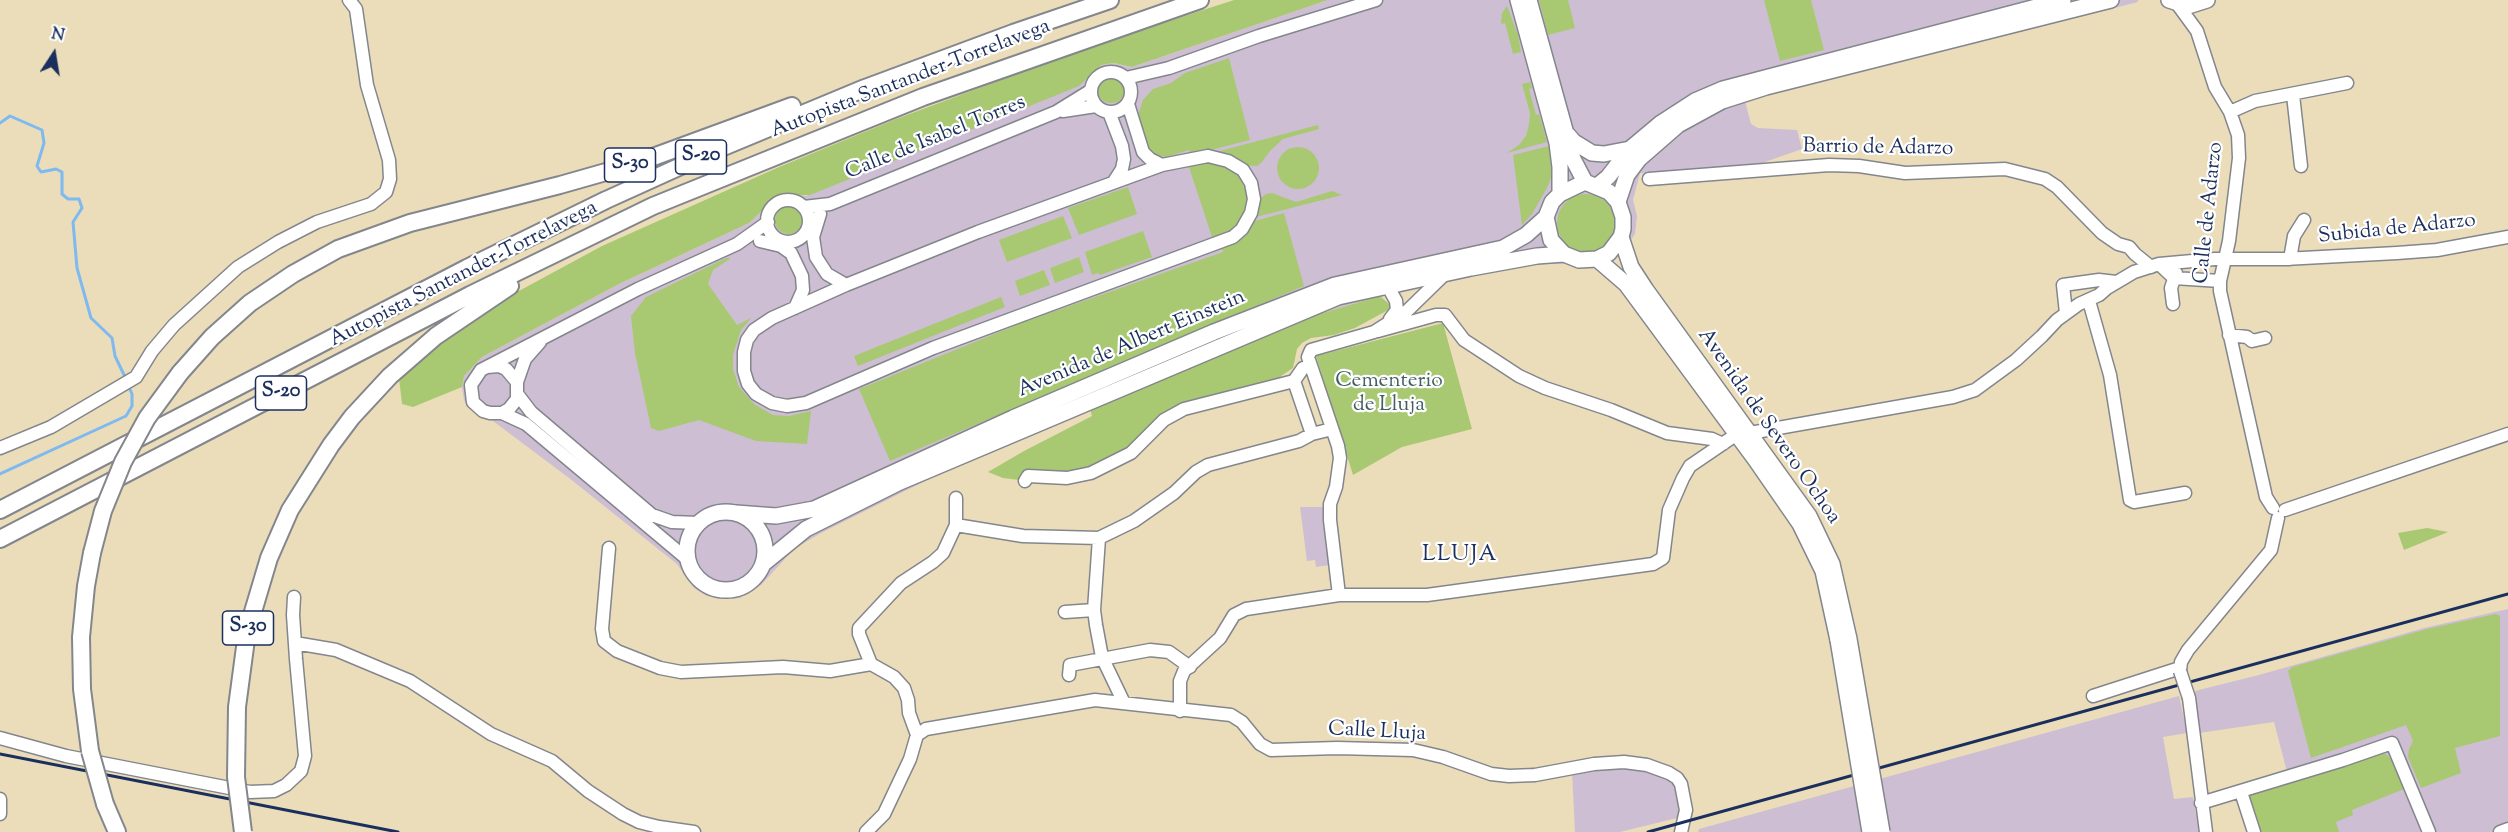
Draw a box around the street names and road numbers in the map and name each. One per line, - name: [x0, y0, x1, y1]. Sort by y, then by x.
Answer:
- street label: Autopista Santander-Torrelavega: [768, 15, 1054, 145]
- street label: Calle de Isabel Torres: [842, 91, 1030, 187]
- street label: Barrio de Adarzo: [1802, 135, 1954, 163]
- road number: S-20: [676, 140, 726, 174]
- street label: Calle de Adarzo: [2190, 141, 2230, 285]
- road number: S-30: [604, 148, 656, 182]
- street label: Autopista Santander-Torrelavega: [326, 196, 602, 354]
- street label: Subida de Adarzo: [2317, 209, 2477, 251]
- street label: Avenida de Albert Einstein: [1014, 286, 1250, 404]
- street label: Avenida de Severo Ochoa: [1691, 324, 1845, 530]
- road number: S-20: [256, 376, 306, 410]
- road number: S-30: [222, 611, 274, 645]
- street label: Calle Lluja: [1327, 718, 1427, 748]

